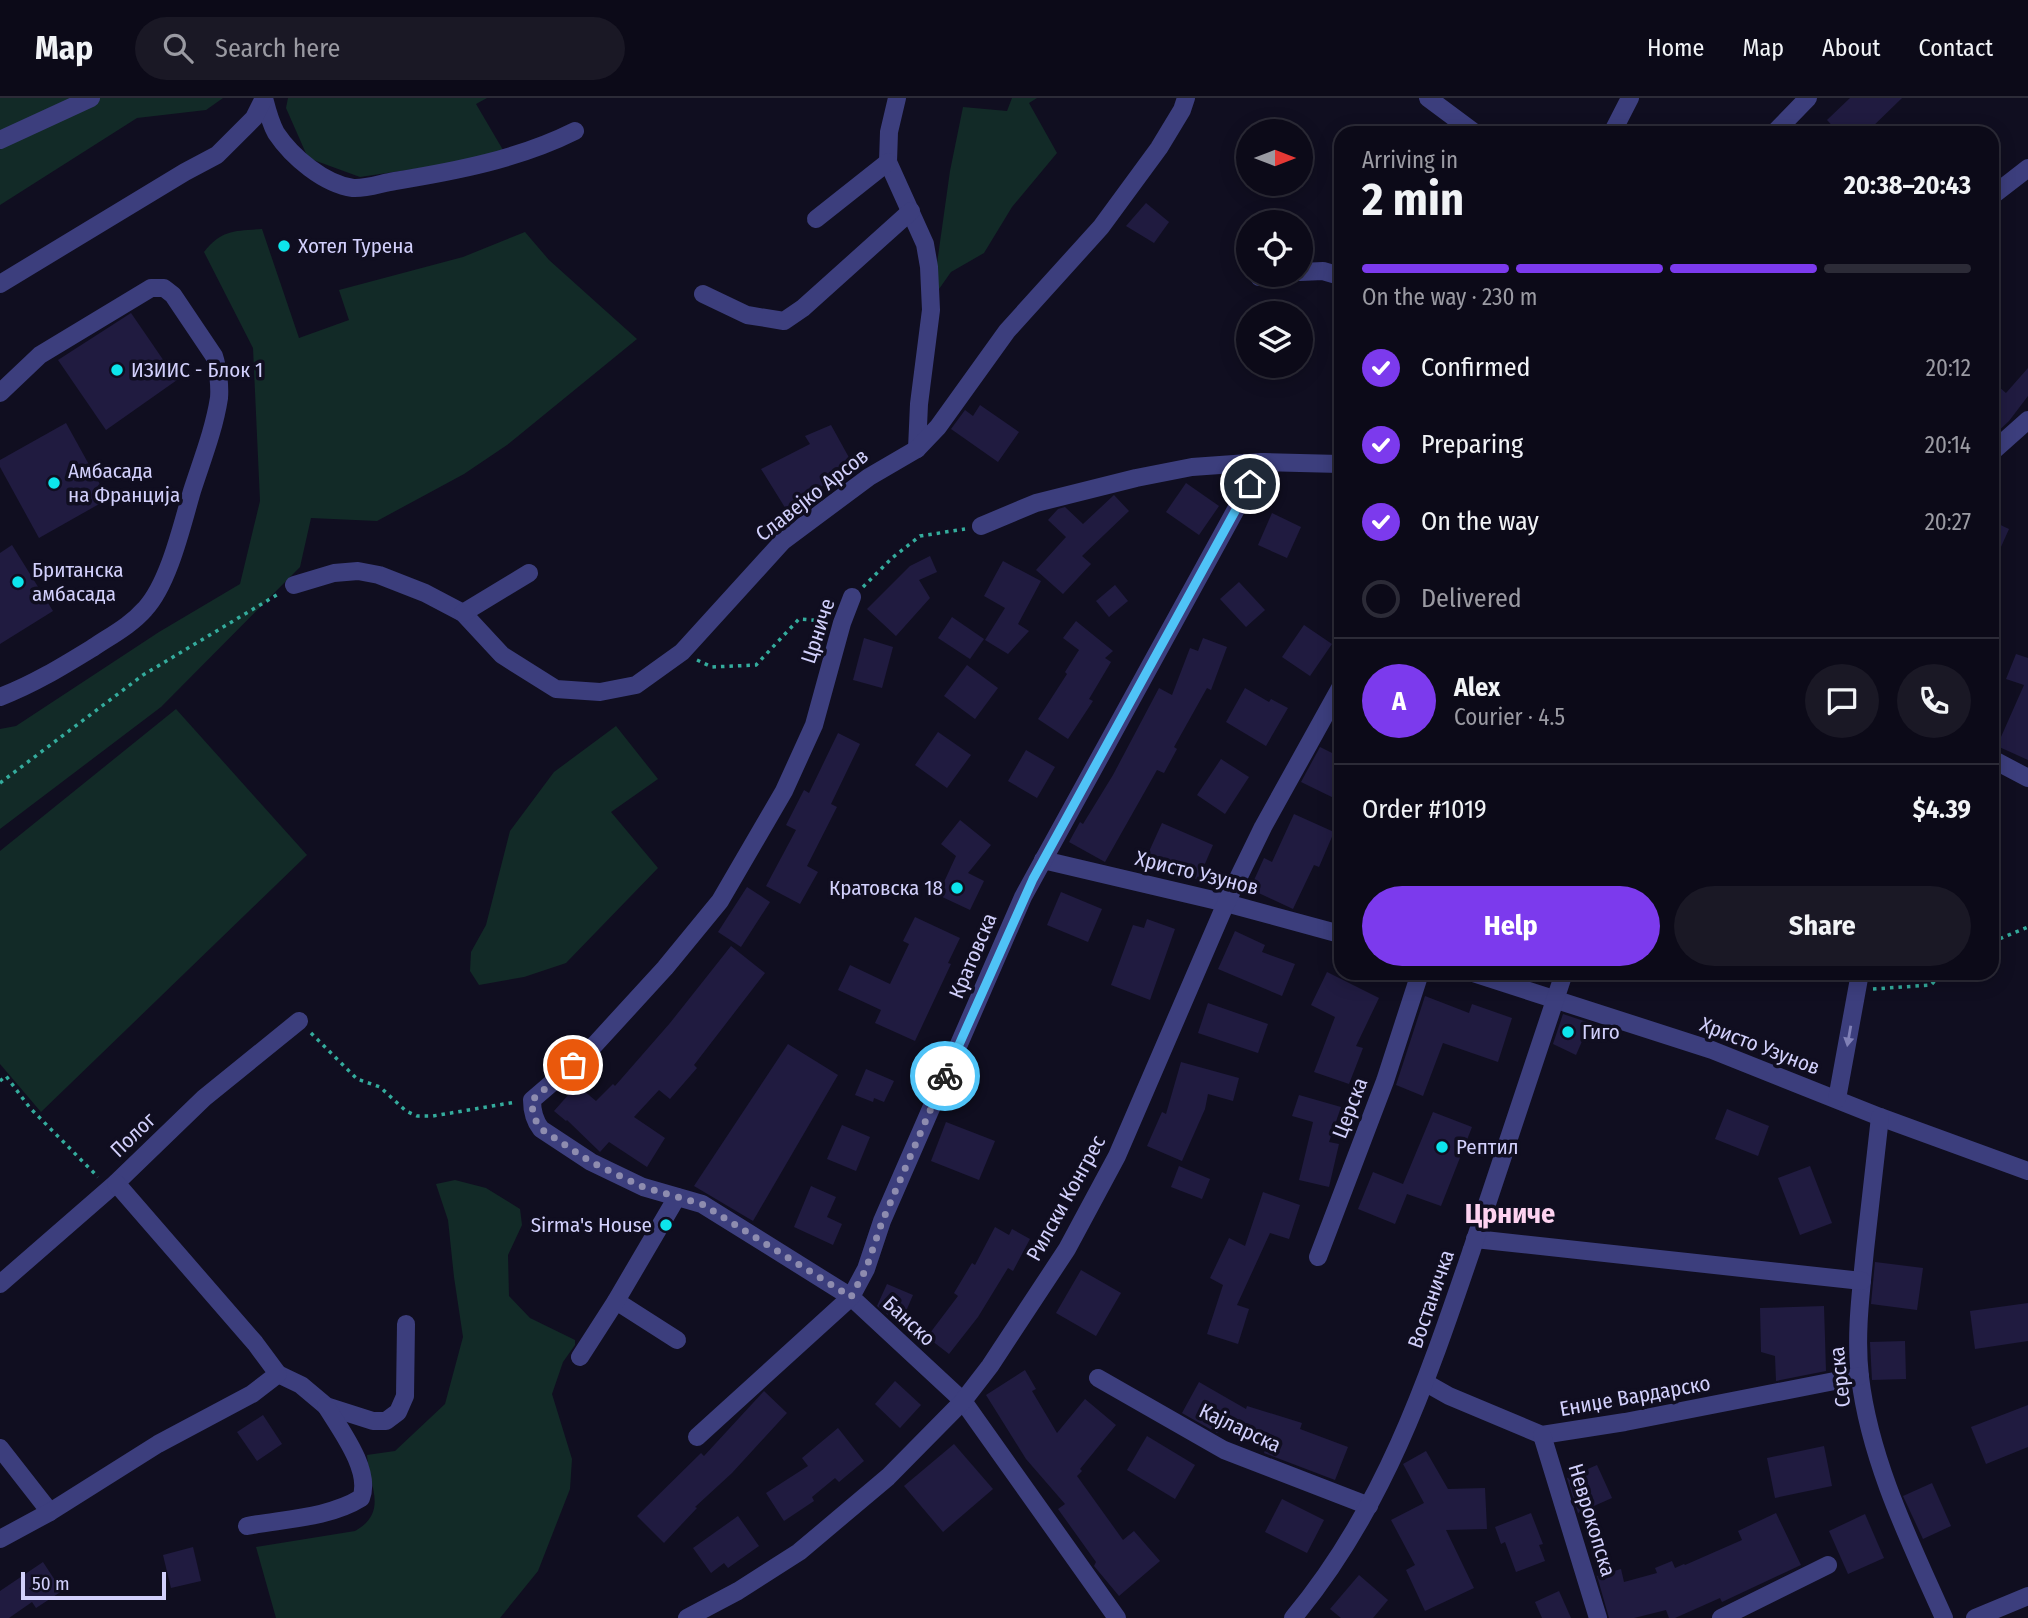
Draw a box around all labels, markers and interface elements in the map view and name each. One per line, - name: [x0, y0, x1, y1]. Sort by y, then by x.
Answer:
- search box: [135, 17, 625, 80]
- text: Map: [35, 28, 93, 68]
- icon: search: [159, 29, 197, 67]
- text: Search here: [215, 33, 340, 64]
- text: Home: [1647, 34, 1704, 62]
- text: Map: [1742, 34, 1784, 62]
- text: About: [1822, 34, 1880, 62]
- text: Contact: [1918, 34, 1993, 62]
- north arrow: [1236, 119, 1312, 196]
- map controls: [1236, 119, 1313, 378]
- text: Arriving in: [1362, 146, 1458, 174]
- text: 20:38–20:43: [1844, 170, 1971, 201]
- text: 2 min: [1362, 172, 1464, 227]
- button: locate: [1236, 210, 1313, 287]
- place label: Хотел Турена: [298, 233, 414, 259]
- marker: Хотел Турена: [276, 238, 292, 254]
- text: On the way · 230 m: [1362, 283, 1538, 311]
- button: layers: [1236, 301, 1313, 378]
- icon: check: [1362, 349, 1400, 387]
- text: Confirmed: [1421, 352, 1531, 383]
- text: 20:12: [1926, 354, 1971, 382]
- place label: ИЗИИС - Блок 1: [131, 357, 263, 383]
- marker: ИЗИИС - Блок 1: [109, 362, 125, 378]
- icon: check: [1362, 426, 1400, 464]
- text: Preparing: [1421, 429, 1523, 460]
- text: 20:14: [1925, 431, 1971, 459]
- street label: Славејко Арсов: [750, 443, 874, 547]
- pin: [1220, 454, 1280, 514]
- place label: Амбасада на Франција: [68, 458, 180, 508]
- icon: home: [1231, 465, 1269, 503]
- marker: Амбасада на Франција: [46, 475, 62, 491]
- icon: check: [1362, 503, 1400, 541]
- text: On the way: [1421, 506, 1539, 537]
- text: 20:27: [1925, 508, 1971, 536]
- place label: Британска амбасада: [32, 557, 124, 607]
- marker: Британска амбасада: [10, 574, 26, 590]
- text: Delivered: [1421, 583, 1522, 614]
- street label: Црниче: [795, 595, 841, 667]
- button: chat: [1805, 664, 1879, 738]
- button: phone: [1897, 664, 1971, 738]
- text: Alex: [1454, 672, 1500, 703]
- text: A: [1392, 686, 1406, 717]
- text: Courier · 4.5: [1454, 703, 1565, 731]
- text: Order #1019: [1362, 794, 1487, 825]
- text: $4.39: [1913, 794, 1971, 825]
- street label: Христо Узунов: [1133, 845, 1261, 901]
- place label: Кратовска 18: [829, 875, 943, 901]
- marker: Кратовска 18: [949, 880, 965, 896]
- button: Help: [1362, 886, 1660, 966]
- button: Share: [1674, 886, 1971, 966]
- street label: Кратовска: [943, 909, 1003, 1003]
- street label: Христо Узунов: [1696, 1011, 1824, 1081]
- place label: Гиго: [1582, 1019, 1620, 1045]
- marker: Гиго: [1560, 1024, 1576, 1040]
- one-way arrow: [1843, 1025, 1854, 1047]
- pin: [543, 1035, 603, 1095]
- courier: [910, 1041, 980, 1111]
- icon: bag: [554, 1046, 592, 1084]
- icon: bike: [926, 1057, 964, 1095]
- street label: Церска: [1327, 1074, 1373, 1142]
- street label: Полог: [105, 1106, 162, 1163]
- street label: Рилски Конгрес: [1021, 1131, 1111, 1265]
- place label: Рептил: [1456, 1134, 1518, 1160]
- marker: Рептил: [1434, 1139, 1450, 1155]
- district label: Црниче: [1465, 1197, 1555, 1230]
- place label: Sirma's House: [531, 1212, 652, 1238]
- marker: Sirma's House: [658, 1217, 674, 1233]
- street label: Востаничка: [1402, 1246, 1460, 1352]
- street label: Банско: [877, 1290, 941, 1352]
- street label: Серска: [1824, 1346, 1856, 1408]
- street label: Ениџе Вардарско: [1557, 1370, 1713, 1422]
- street label: Кајларска: [1195, 1398, 1285, 1458]
- street label: Неврокопска: [1563, 1460, 1621, 1580]
- scale bar: [21, 1569, 166, 1601]
- text: 50 m: [32, 1572, 70, 1595]

